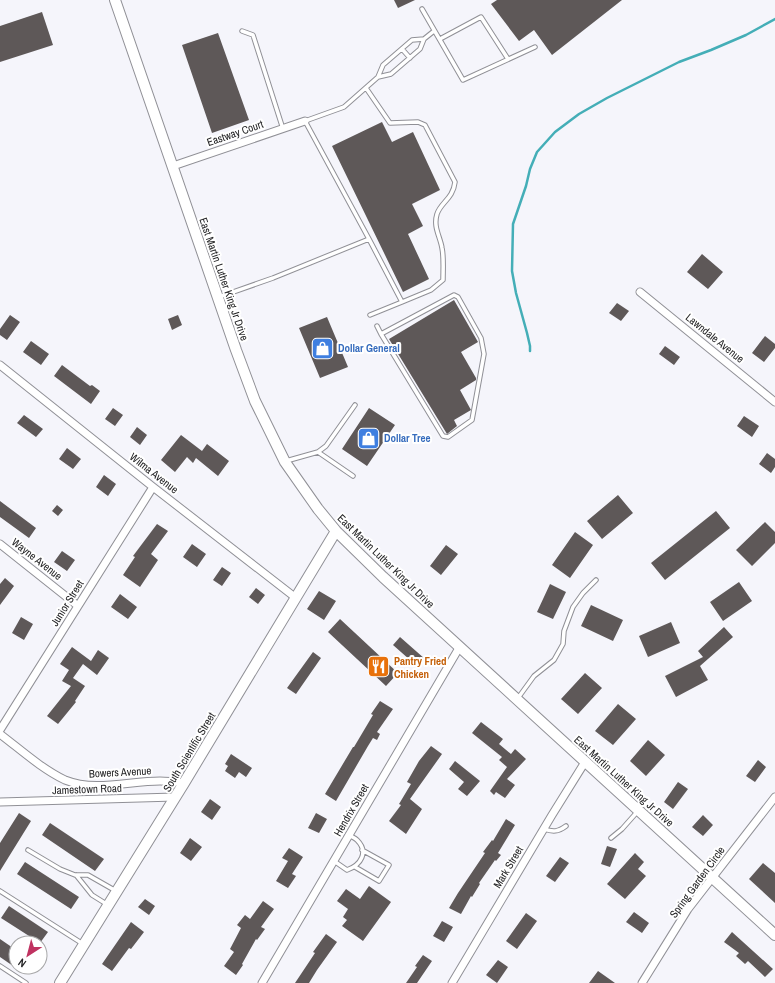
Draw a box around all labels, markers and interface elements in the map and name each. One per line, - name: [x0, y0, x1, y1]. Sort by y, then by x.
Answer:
- street label: Eastway Court: [205, 117, 265, 149]
- street label: East Martin Luther King Jr Drive: [196, 216, 252, 342]
- street label: Lawndale Avenue: [683, 310, 747, 366]
- shop icon: Dollar General: [310, 335, 336, 361]
- place label: Dollar General: [338, 341, 400, 355]
- shop icon: Dollar Tree: [356, 425, 382, 451]
- place label: Dollar Tree: [384, 431, 431, 445]
- street label: Wilma Avenue: [127, 450, 181, 496]
- street label: East Martin Luther King Jr Drive: [335, 511, 437, 611]
- street label: Wayne Avenue: [9, 535, 65, 583]
- street label: Junior Street: [47, 577, 87, 629]
- restaurant icon: Pantry Fried Chicken: [365, 654, 391, 680]
- place label: Pantry Fried Chicken: [394, 654, 447, 681]
- street label: South Scientific Street: [160, 709, 218, 794]
- street label: East Martin Luther King Jr Drive: [571, 733, 677, 829]
- street label: Bowers Avenue: [88, 763, 152, 781]
- street label: Jamestown Road: [52, 781, 122, 797]
- street label: Hendrix Street: [330, 781, 372, 839]
- street label: Mark Street: [490, 843, 526, 891]
- street label: Spring Garden Circle: [666, 843, 728, 921]
- north arrow: [8, 935, 48, 975]
- text: N: [15, 956, 29, 971]

